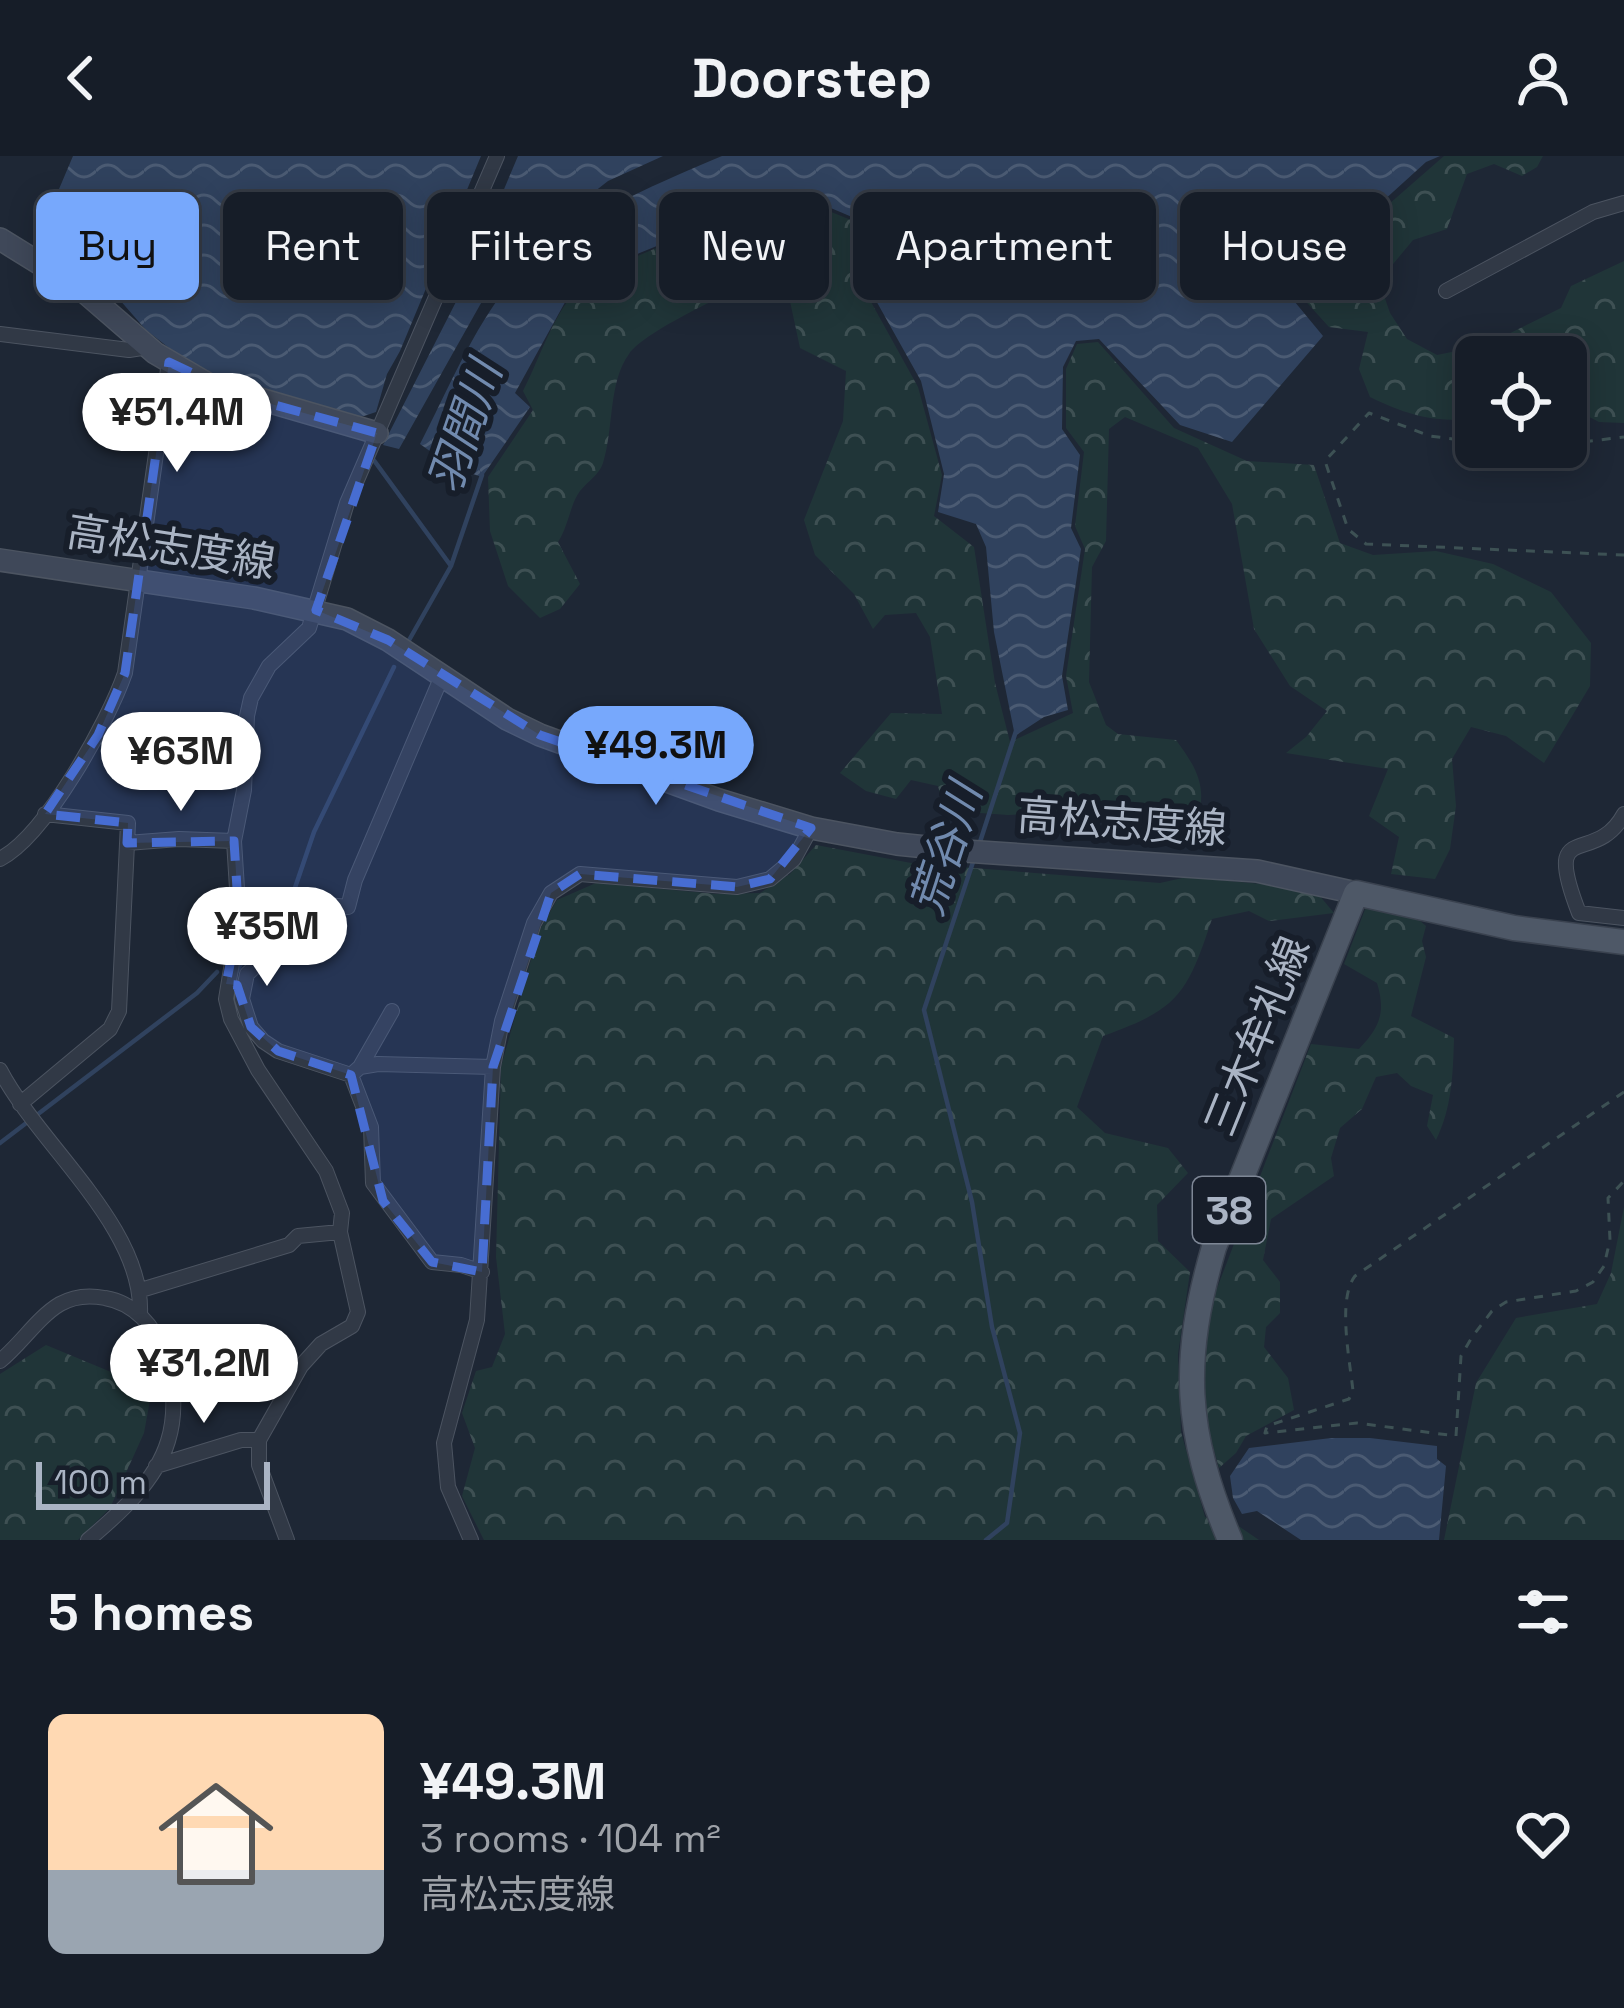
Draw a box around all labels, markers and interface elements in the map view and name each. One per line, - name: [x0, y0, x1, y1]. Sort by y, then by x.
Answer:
- text: Doorstep: [692, 44, 932, 113]
- icon: back: [48, 45, 114, 111]
- icon: person: [1510, 45, 1576, 111]
- chip: Buy: [36, 192, 199, 300]
- chip: Rent: [223, 192, 403, 300]
- chip: Filters: [427, 192, 635, 300]
- chip: New: [659, 192, 829, 300]
- chip: Apartment: [853, 192, 1156, 300]
- chip: House: [1180, 192, 1390, 300]
- map controls: [1455, 336, 1587, 468]
- button: locate: [1455, 336, 1587, 468]
- water label: 羽間川: [416, 350, 515, 500]
- pin: ¥51.4M: [79, 373, 275, 475]
- text: ¥51.4M: [109, 387, 245, 436]
- street label: 高松志度線: [63, 504, 279, 590]
- pin: ¥49.3M: [558, 706, 754, 808]
- pin: ¥63M: [110, 712, 252, 814]
- text: ¥49.3M: [585, 720, 727, 769]
- text: ¥63M: [128, 726, 234, 775]
- water label: 荒谷川: [898, 772, 995, 922]
- street label: 高松志度線: [1015, 788, 1229, 856]
- pin: ¥35M: [196, 887, 338, 989]
- text: ¥35M: [214, 901, 320, 950]
- street label: 三木牟礼線: [1193, 929, 1321, 1143]
- road number: 38: [1193, 1177, 1265, 1243]
- pin: ¥31.2M: [106, 1324, 302, 1426]
- text: ¥31.2M: [137, 1338, 271, 1387]
- scale bar: [36, 1456, 270, 1509]
- text: 100 m: [54, 1462, 147, 1504]
- icon: filters: [1510, 1579, 1576, 1645]
- text: 5 homes: [48, 1580, 254, 1645]
- text: ¥49.3M: [420, 1749, 606, 1814]
- icon: home: [144, 1762, 288, 1906]
- icon: heart: [1510, 1801, 1576, 1867]
- text: 3 rooms · 104 m²: [420, 1814, 721, 1863]
- text: 高松志度線: [420, 1870, 615, 1919]

